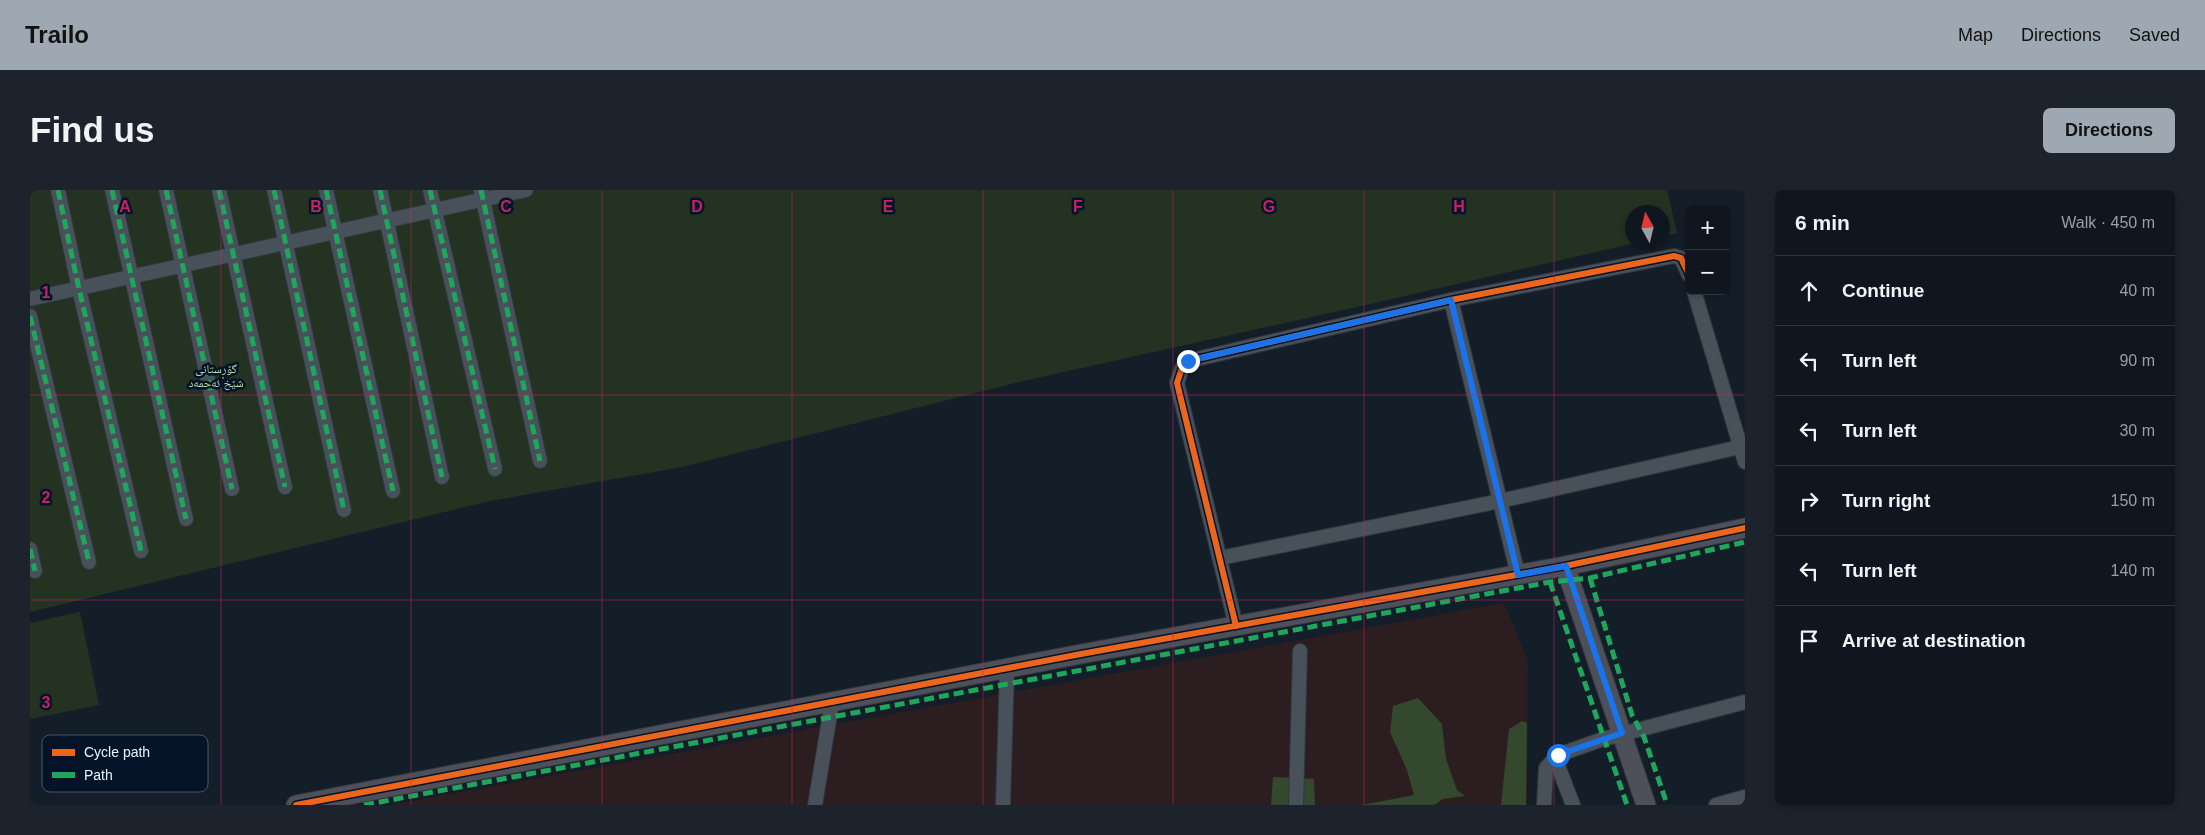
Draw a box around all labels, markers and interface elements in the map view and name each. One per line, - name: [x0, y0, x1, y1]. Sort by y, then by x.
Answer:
- text: Trailo: [25, 21, 89, 48]
- text: Map: [1958, 25, 1993, 45]
- text: Directions: [2021, 25, 2101, 45]
- text: Saved: [2129, 25, 2180, 45]
- button: Directions: [2043, 108, 2175, 153]
- text: Find us: [30, 110, 154, 149]
- text: A: [119, 198, 131, 215]
- text: B: [310, 198, 322, 215]
- text: C: [500, 198, 512, 215]
- text: D: [691, 198, 703, 215]
- text: E: [883, 198, 894, 215]
- text: F: [1073, 198, 1083, 215]
- text: G: [1263, 198, 1275, 215]
- text: H: [1453, 198, 1465, 215]
- north arrow: [1625, 205, 1670, 250]
- map controls: [1685, 205, 1730, 295]
- button: +: [1685, 205, 1730, 250]
- text: 6 min: [1795, 211, 1850, 234]
- text: Walk · 450 m: [2061, 214, 2155, 231]
- button: −: [1685, 250, 1730, 295]
- icon: ahead: [1795, 277, 1823, 305]
- text: Continue: [1842, 280, 1924, 301]
- text: 40 m: [2119, 282, 2155, 299]
- text: 1: [42, 284, 51, 301]
- icon: left: [1795, 347, 1823, 375]
- route end: [1177, 350, 1200, 373]
- text: Turn left: [1842, 350, 1917, 371]
- text: 90 m: [2119, 352, 2155, 369]
- park label: گۆڕستانی شێخ ئەحمەد: [188, 362, 244, 390]
- icon: left: [1795, 417, 1823, 445]
- text: Turn left: [1842, 420, 1917, 441]
- text: 30 m: [2119, 422, 2155, 439]
- icon: right: [1795, 487, 1823, 515]
- text: 2: [42, 489, 51, 506]
- text: Turn right: [1842, 490, 1930, 511]
- text: 150 m: [2111, 492, 2155, 509]
- icon: left: [1795, 557, 1823, 585]
- text: Turn left: [1842, 560, 1917, 581]
- text: 140 m: [2111, 562, 2155, 579]
- icon: arrive: [1795, 627, 1823, 655]
- text: Arrive at destination: [1842, 630, 2026, 651]
- text: 3: [42, 694, 51, 711]
- legend: [42, 735, 208, 792]
- text: Cycle path: [84, 744, 150, 760]
- route start: [1547, 744, 1570, 767]
- text: Path: [84, 767, 113, 783]

